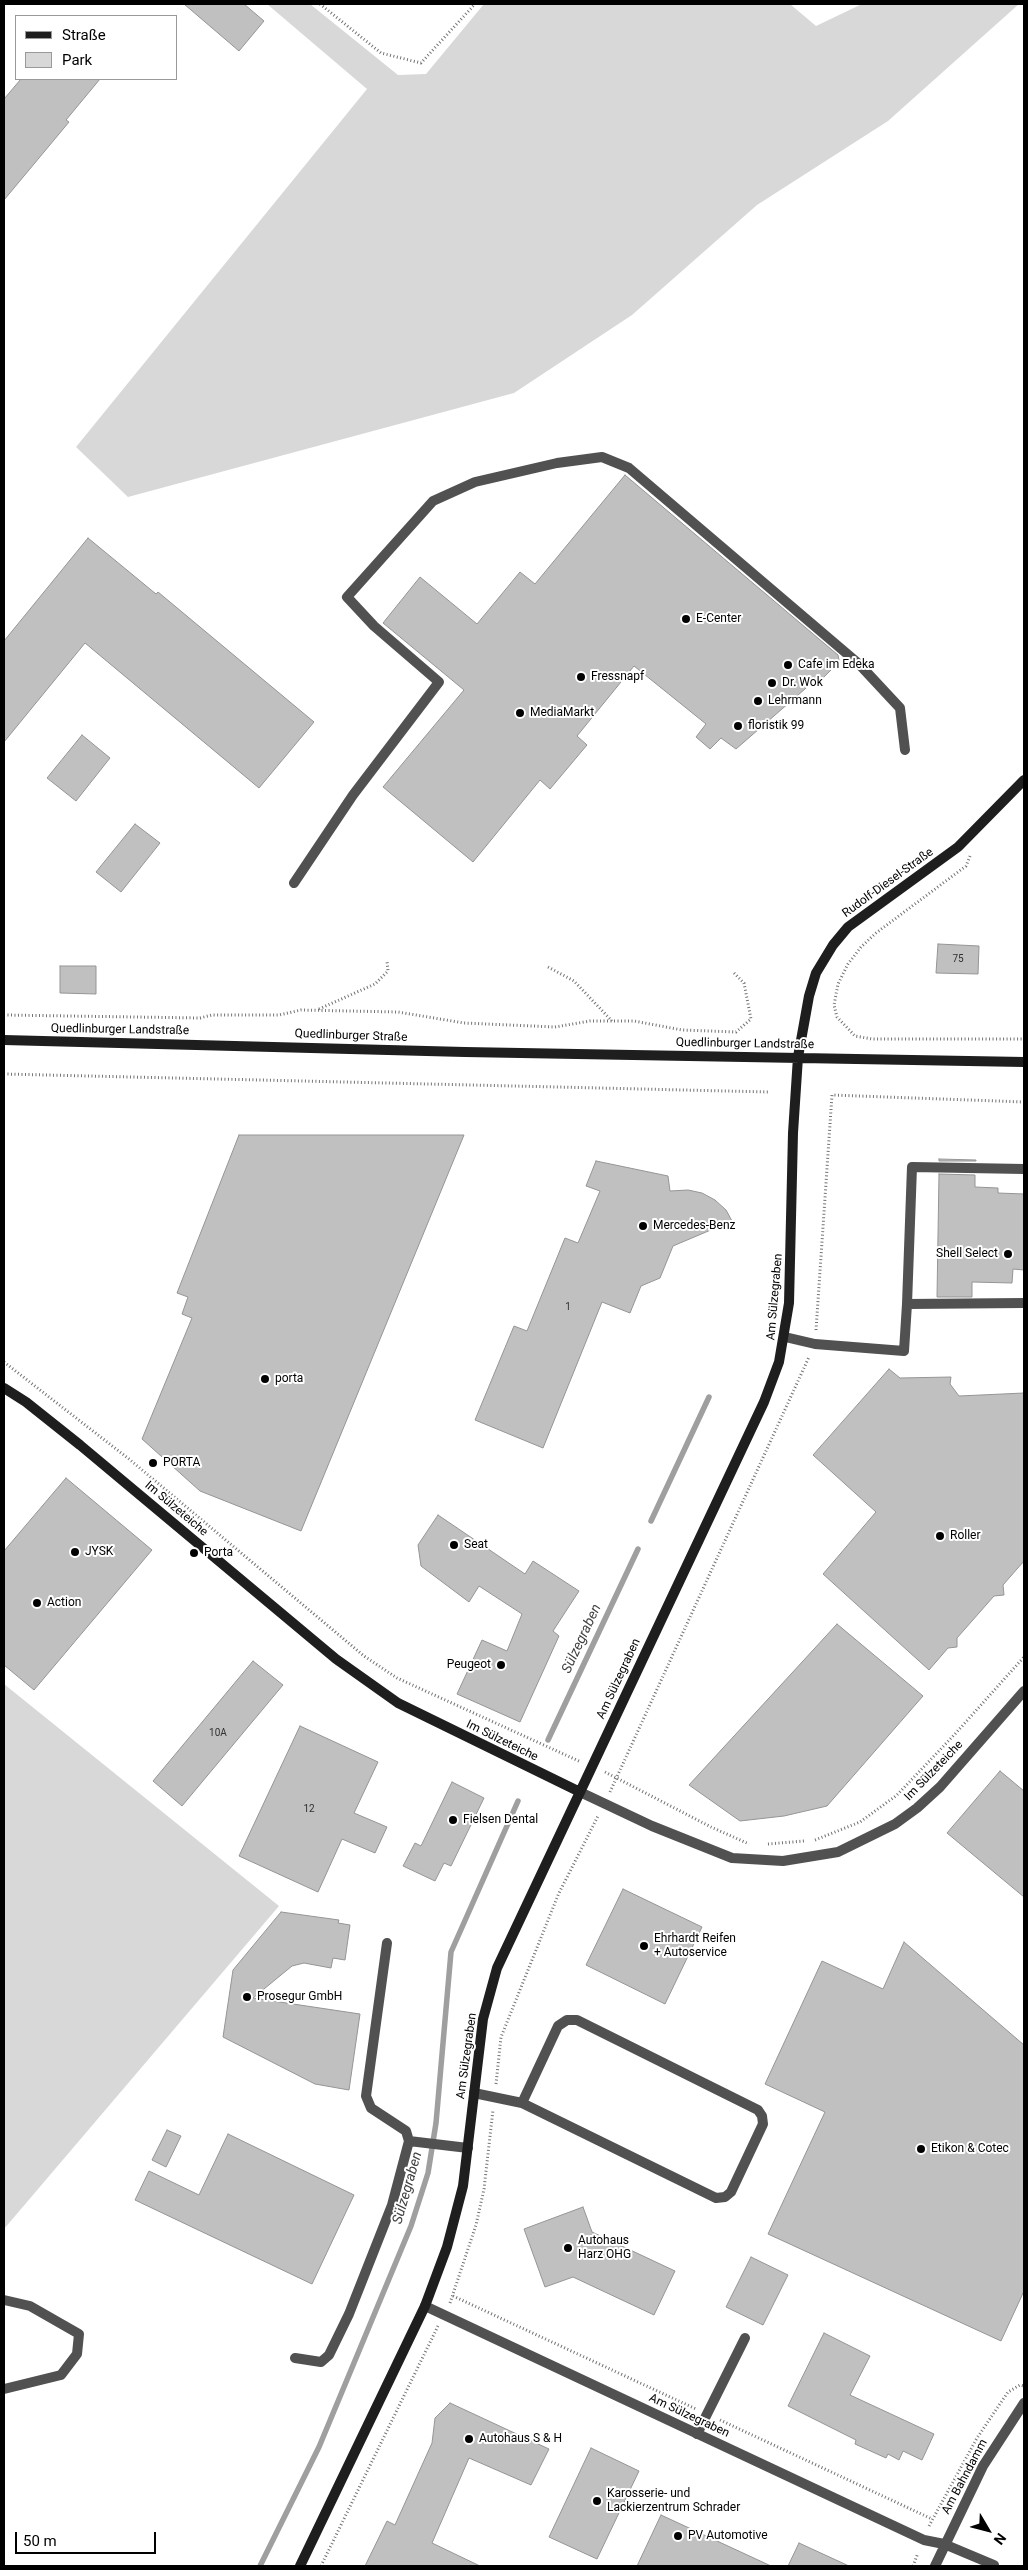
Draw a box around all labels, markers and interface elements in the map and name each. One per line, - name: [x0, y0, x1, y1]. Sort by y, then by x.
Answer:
- legend: [15, 15, 178, 80]
- text: Straße: [62, 26, 106, 44]
- text: Park: [62, 51, 92, 69]
- place label: E-Center: [696, 612, 741, 626]
- marker: E-Center: [680, 613, 692, 625]
- place label: Cafe im Edeka: [798, 658, 875, 672]
- marker: Cafe im Edeka: [782, 659, 794, 671]
- place label: Fressnapf: [591, 670, 644, 684]
- marker: Fressnapf: [575, 671, 587, 683]
- place label: Dr. Wok: [782, 676, 823, 690]
- marker: Dr. Wok: [766, 677, 778, 689]
- place label: Lehrmann: [768, 694, 822, 708]
- marker: Lehrmann: [752, 695, 764, 707]
- place label: MediaMarkt: [530, 706, 594, 720]
- marker: MediaMarkt: [514, 707, 526, 719]
- place label: floristik 99: [748, 719, 804, 733]
- marker: floristik 99: [732, 720, 744, 732]
- street label: Rudolf-Diesel-Straße: [840, 845, 936, 921]
- house number: 75: [952, 953, 964, 965]
- street label: Quedlinburger Landstraße: [51, 1022, 189, 1038]
- street label: Quedlinburger Straße: [294, 1027, 408, 1045]
- street label: Quedlinburger Landstraße: [676, 1036, 814, 1052]
- place label: Mercedes-Benz: [653, 1219, 736, 1233]
- marker: Mercedes-Benz: [637, 1220, 649, 1232]
- place label: Shell Select: [936, 1247, 998, 1261]
- marker: Shell Select: [1002, 1248, 1014, 1260]
- street label: Am Sülzegraben: [764, 1253, 786, 1341]
- house number: 1: [565, 1301, 571, 1313]
- place label: porta: [275, 1372, 303, 1386]
- marker: porta: [259, 1373, 271, 1385]
- place label: PORTA: [163, 1456, 200, 1470]
- marker: PORTA: [147, 1457, 159, 1469]
- street label: Im Sülzeteiche: [141, 1478, 211, 1540]
- place label: Roller: [950, 1529, 981, 1543]
- marker: Roller: [934, 1530, 946, 1542]
- place label: Seat: [464, 1538, 488, 1552]
- marker: Seat: [448, 1539, 460, 1551]
- place label: JYSK: [85, 1545, 113, 1559]
- marker: JYSK: [69, 1546, 81, 1558]
- place label: Porta: [204, 1546, 233, 1560]
- marker: Porta: [188, 1547, 200, 1559]
- place label: Action: [47, 1596, 81, 1610]
- marker: Action: [31, 1597, 43, 1609]
- water label: Sülzegraben: [559, 1602, 605, 1676]
- street label: Am Sülzegraben: [594, 1637, 644, 1721]
- place label: Peugeot: [447, 1658, 491, 1672]
- marker: Peugeot: [495, 1659, 507, 1671]
- street label: Im Sülzeteiche: [464, 1717, 540, 1765]
- house number: 10A: [209, 1727, 227, 1739]
- street label: Im Sülzeteiche: [902, 1738, 966, 1804]
- house number: 12: [303, 1803, 315, 1815]
- place label: Fielsen Dental: [463, 1813, 538, 1827]
- marker: Fielsen Dental: [447, 1814, 459, 1826]
- place label: Ehrhardt Reifen + Autoservice: [654, 1932, 736, 1960]
- marker: Ehrhardt Reifen + Autoservice: [638, 1940, 650, 1952]
- place label: Prosegur GmbH: [257, 1990, 342, 2004]
- marker: Prosegur GmbH: [241, 1991, 253, 2003]
- street label: Am Sülzegraben: [454, 2012, 480, 2100]
- place label: Etikon & Cotec: [931, 2142, 1009, 2156]
- marker: Etikon & Cotec: [915, 2143, 927, 2155]
- water label: Sülzegraben: [390, 2150, 426, 2226]
- place label: Autohaus Harz OHG: [578, 2234, 631, 2262]
- marker: Autohaus Harz OHG: [562, 2242, 574, 2254]
- street label: Am Sülzegraben: [647, 2391, 731, 2441]
- place label: Autohaus S & H: [479, 2432, 562, 2446]
- marker: Autohaus S & H: [463, 2433, 475, 2445]
- street label: Am Bahndamm: [939, 2437, 991, 2517]
- place label: Karosserie- und Lackierzentrum Schrader: [607, 2487, 740, 2515]
- marker: Karosserie- und Lackierzentrum Schrader: [591, 2495, 603, 2507]
- north arrow: [963, 2505, 1013, 2555]
- scale bar: [18, 2522, 159, 2554]
- place label: PV Automotive: [688, 2529, 768, 2543]
- marker: PV Automotive: [672, 2530, 684, 2542]
- text: N: [991, 2530, 1009, 2548]
- text: 50 m: [23, 2532, 57, 2550]

